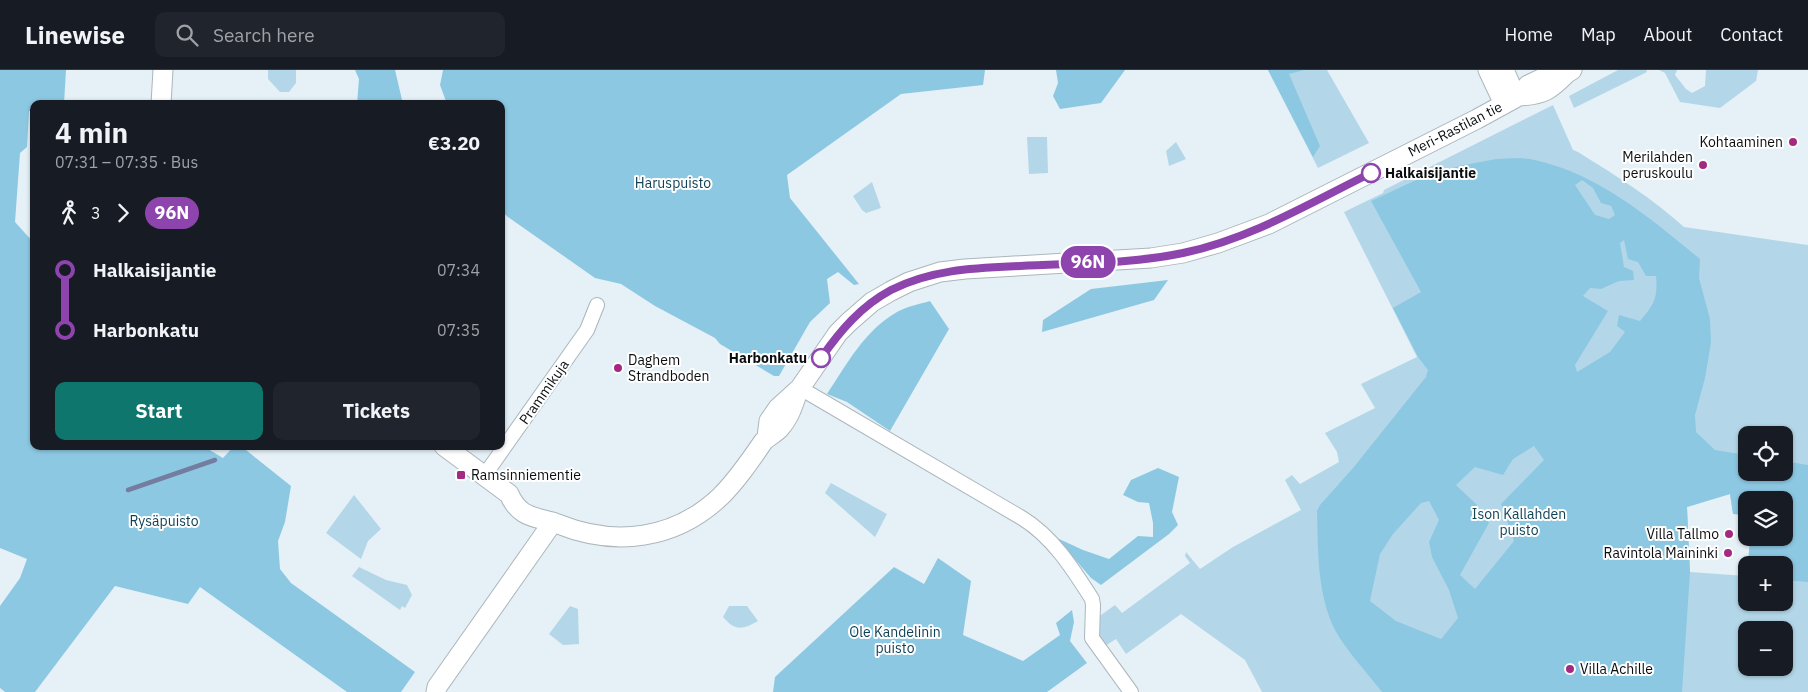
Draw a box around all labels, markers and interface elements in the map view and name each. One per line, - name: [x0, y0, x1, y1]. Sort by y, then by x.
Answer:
- search box: [155, 12, 505, 57]
- text: Linewise: [25, 19, 125, 51]
- icon: search: [173, 21, 201, 49]
- text: Search here: [213, 23, 315, 47]
- text: Home: [1505, 23, 1553, 46]
- text: Map: [1581, 23, 1616, 46]
- text: About: [1644, 23, 1692, 46]
- text: Contact: [1720, 23, 1783, 46]
- street label: Meri-Rastilan tie: [1405, 97, 1505, 160]
- text: 4 min: [55, 114, 128, 151]
- text: €3.20: [428, 131, 480, 155]
- place label: Kohtaaminen: [1700, 133, 1783, 151]
- marker: Kohtaaminen: [1787, 136, 1799, 148]
- place label: Merilahden peruskoulu: [1622, 148, 1693, 182]
- text: 07:31 – 07:35 · Bus: [55, 152, 198, 172]
- marker: Merilahden peruskoulu: [1697, 159, 1709, 171]
- marker: Halkaisijantie: [1361, 163, 1381, 183]
- place label: Halkaisijantie: [1385, 164, 1476, 182]
- park label: Haruspuisto: [635, 174, 711, 192]
- icon: walk: [55, 199, 83, 227]
- icon: forward: [109, 199, 137, 227]
- text: 96N: [155, 201, 189, 224]
- text: 3: [91, 203, 101, 223]
- line badge: 96N: [1059, 246, 1117, 278]
- text: 96N: [1071, 250, 1105, 273]
- text: Halkaisijantie: [93, 258, 217, 282]
- text: 07:34: [437, 260, 480, 280]
- text: Harbonkatu: [93, 318, 199, 342]
- text: 07:35: [437, 320, 480, 340]
- marker: Harbonkatu: [811, 348, 831, 368]
- place label: Harbonkatu: [729, 349, 807, 367]
- place label: Daghem Strandboden: [628, 351, 709, 385]
- street label: Prammikuja: [515, 356, 573, 428]
- marker: Daghem Strandboden: [612, 362, 624, 374]
- button: Start: [55, 382, 263, 440]
- button: Tickets: [273, 382, 480, 440]
- map controls: [1738, 426, 1793, 676]
- button: locate: [1738, 426, 1793, 481]
- place label: Ramsinniementie: [471, 466, 581, 484]
- marker: Ramsinniementie: [455, 469, 467, 481]
- button: layers: [1738, 491, 1793, 546]
- park label: Ison Kallahden puisto: [1472, 505, 1566, 539]
- park label: Rysäpuisto: [129, 512, 199, 530]
- place label: Villa Tallmo: [1647, 525, 1719, 543]
- marker: Villa Tallmo: [1723, 528, 1735, 540]
- place label: Ravintola Maininki: [1604, 544, 1718, 562]
- marker: Ravintola Maininki: [1722, 547, 1734, 559]
- button: +: [1738, 556, 1793, 611]
- button: −: [1738, 621, 1793, 676]
- park label: Ole Kandelinin puisto: [849, 623, 941, 657]
- place label: Villa Achille: [1580, 660, 1653, 678]
- marker: Villa Achille: [1564, 663, 1576, 675]

